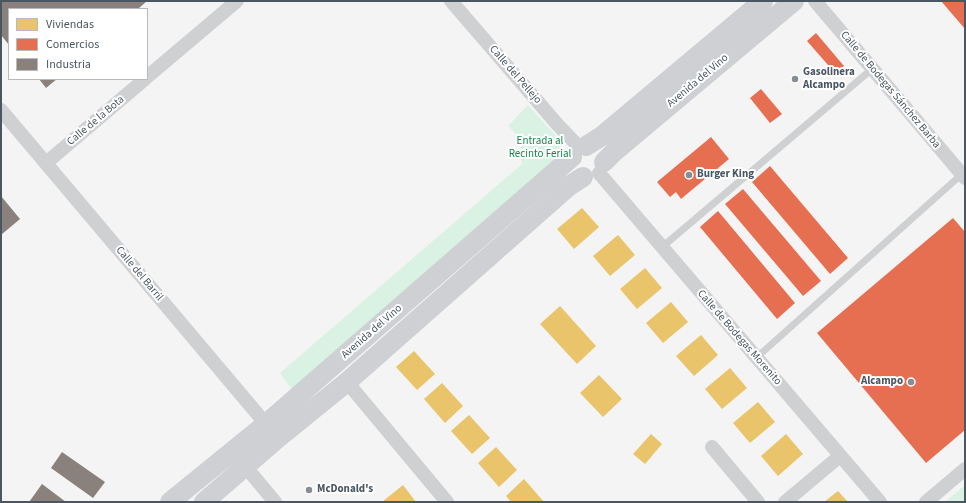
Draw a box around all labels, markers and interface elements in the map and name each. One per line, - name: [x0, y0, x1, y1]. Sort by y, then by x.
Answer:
- legend: [8, 8, 148, 80]
- text: Viviendas: [46, 16, 94, 33]
- street label: Calle de Bodegas Sánchez Barba: [837, 29, 943, 151]
- text: Comercios: [46, 36, 99, 53]
- street label: Calle del Pellejo: [486, 43, 544, 107]
- street label: Avenida del Vino: [665, 52, 731, 110]
- text: Industria: [46, 56, 91, 73]
- place label: Gasolinera Alcampo: [803, 66, 855, 92]
- marker: Gasolinera Alcampo: [790, 74, 800, 84]
- street label: Calle de la Bota: [65, 93, 127, 149]
- park label: Entrada al Recinto Ferial: [509, 135, 571, 161]
- place label: Burger King: [697, 168, 754, 182]
- marker: Burger King: [684, 170, 694, 180]
- street label: Calle del Barril: [112, 244, 166, 304]
- street label: Calle de Bodegas Morenito: [694, 288, 784, 388]
- street label: Avenida del Vino: [339, 302, 405, 362]
- place label: Alcampo: [861, 375, 903, 389]
- marker: Alcampo: [906, 377, 916, 387]
- place label: McDonald's: [317, 483, 373, 497]
- marker: McDonald's: [304, 485, 314, 495]

